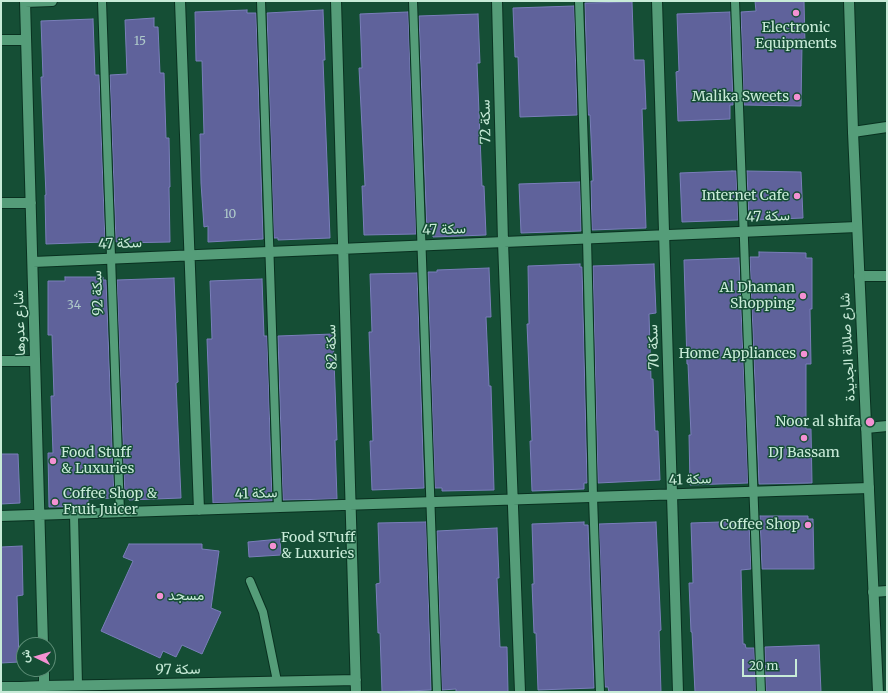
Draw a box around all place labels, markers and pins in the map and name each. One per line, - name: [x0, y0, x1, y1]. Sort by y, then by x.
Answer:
- marker: Electronic Equipments: [791, 8, 801, 18]
- place label: Electronic Equipments: [755, 20, 837, 52]
- place label: Malika Sweets: [692, 89, 789, 105]
- marker: Malika Sweets: [792, 92, 802, 102]
- place label: Internet Cafe: [702, 188, 789, 204]
- marker: Internet Cafe: [792, 191, 802, 201]
- place label: Al Dhaman Shopping: [719, 280, 795, 312]
- marker: Al Dhaman Shopping: [798, 291, 808, 301]
- place label: Home Appliances: [679, 346, 796, 362]
- marker: Home Appliances: [799, 349, 809, 359]
- place label: Noor al shifa: [776, 414, 861, 430]
- marker: Noor al shifa: [864, 416, 876, 428]
- marker: DJ Bassam: [799, 433, 809, 443]
- place label: Food Stuff & Luxuries: [61, 445, 134, 478]
- place label: DJ Bassam: [768, 445, 840, 461]
- marker: Food Stuff & Luxuries: [48, 456, 58, 466]
- place label: Coffee Shop & Fruit Juicer: [63, 486, 157, 518]
- marker: Coffee Shop & Fruit Juicer: [50, 497, 60, 507]
- place label: Coffee Shop: [720, 517, 800, 533]
- marker: Coffee Shop: [803, 520, 813, 530]
- place label: Food STuff & Luxuries: [281, 530, 355, 562]
- marker: Food STuff & Luxuries: [268, 541, 278, 551]
- place label: مسجد: [168, 588, 204, 604]
- marker: مسجد: [155, 591, 165, 601]

